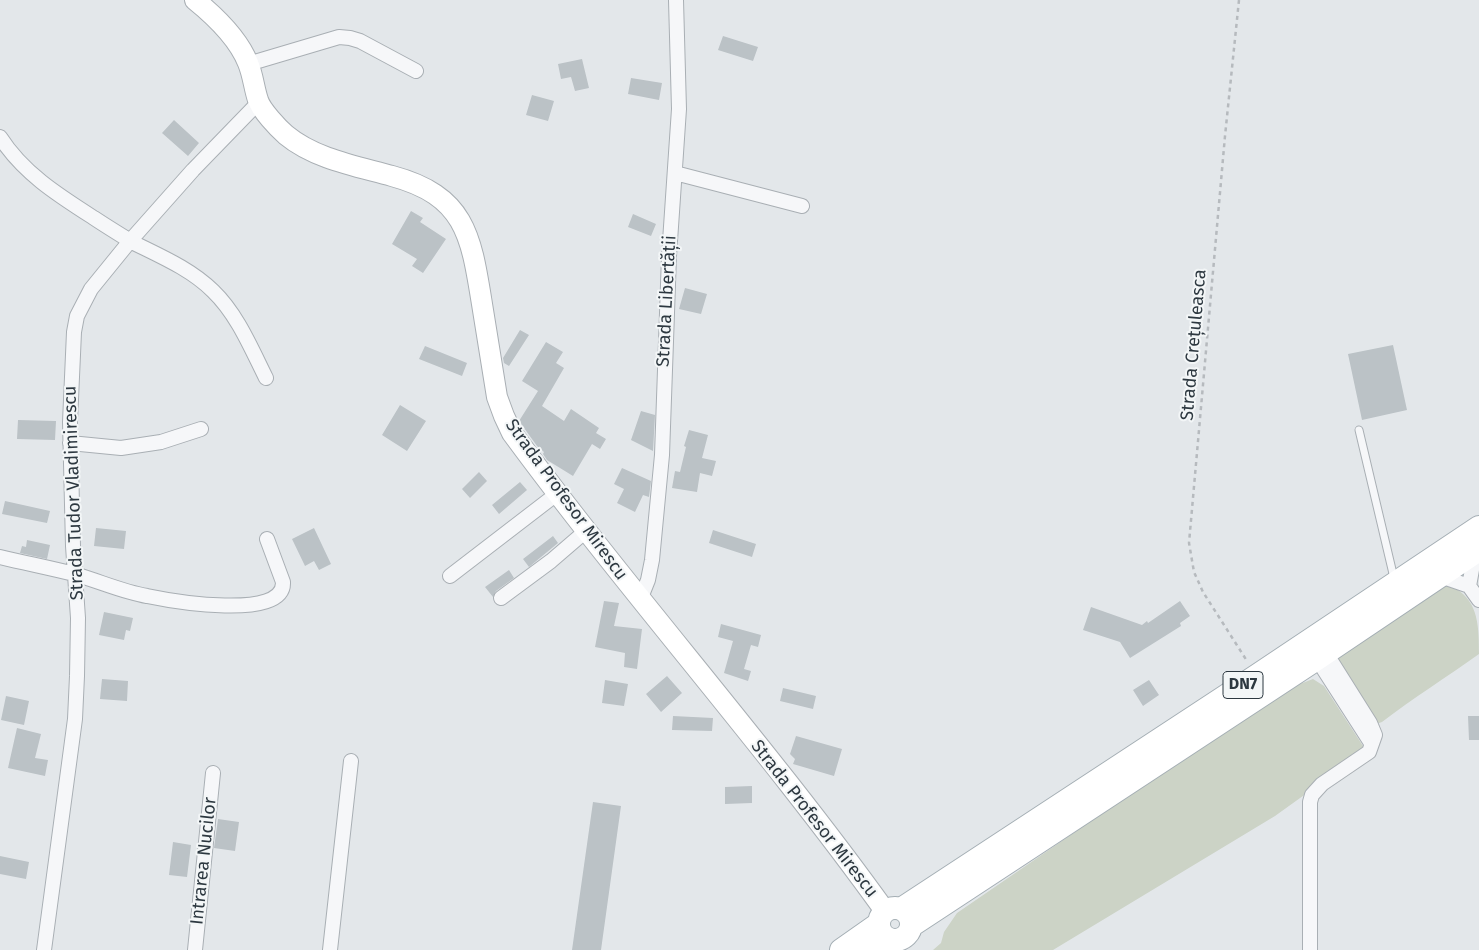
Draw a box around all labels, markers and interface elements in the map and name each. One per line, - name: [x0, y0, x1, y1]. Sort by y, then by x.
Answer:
- street label: Strada Libertății: [653, 235, 681, 367]
- street label: Strada Crețuleasca: [1177, 268, 1211, 422]
- street label: Strada Tudor Vladimirescu: [59, 385, 89, 601]
- street label: Strada Profesor Mirescu: [500, 415, 632, 585]
- road number: DN7: [1223, 672, 1263, 698]
- street label: Strada Profesor Mirescu: [746, 736, 882, 902]
- street label: Intrarea Nucilor: [187, 796, 221, 926]

